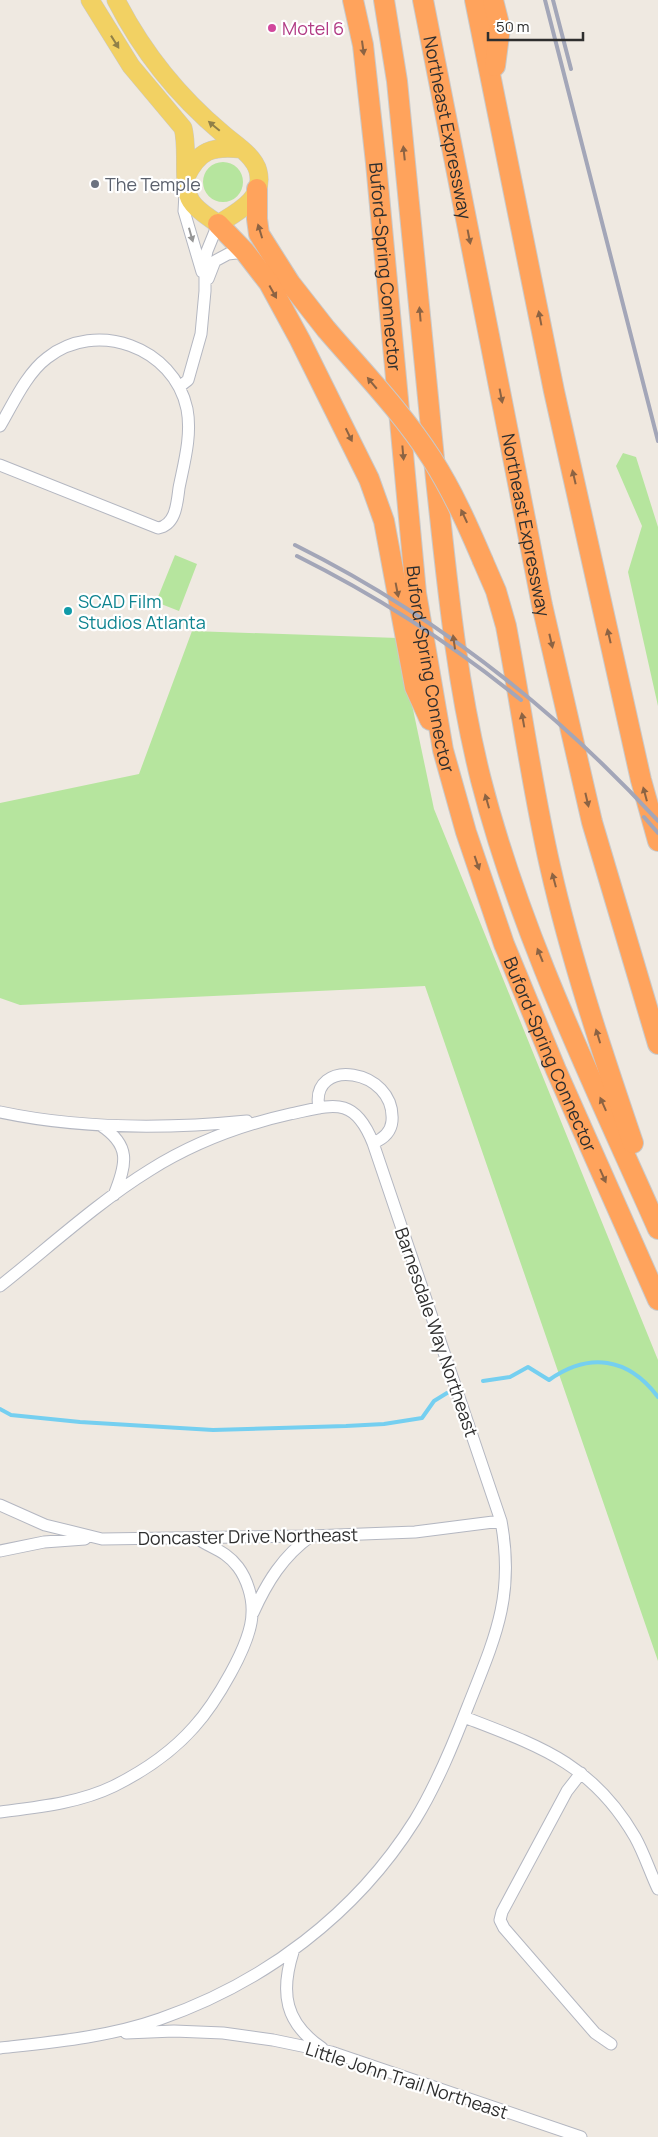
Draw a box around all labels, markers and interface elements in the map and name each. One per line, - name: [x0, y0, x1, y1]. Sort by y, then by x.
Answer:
- scale bar: [488, 10, 583, 42]
- place label: Motel 6: [282, 16, 344, 40]
- text: 50 m: [496, 16, 530, 37]
- marker: Motel 6: [266, 22, 278, 34]
- street label: Northeast Expressway: [418, 34, 478, 222]
- one-way arrow: [110, 35, 120, 49]
- one-way arrow: [359, 40, 367, 56]
- one-way arrow: [208, 121, 221, 132]
- one-way arrow: [400, 144, 408, 160]
- street label: Buford-Spring Connector: [364, 161, 407, 373]
- place label: The Temple: [105, 172, 201, 196]
- marker: The Temple: [89, 178, 101, 190]
- one-way arrow: [255, 223, 263, 238]
- one-way arrow: [187, 228, 195, 243]
- one-way arrow: [466, 229, 474, 245]
- one-way arrow: [269, 284, 277, 299]
- one-way arrow: [415, 306, 423, 322]
- one-way arrow: [536, 310, 544, 326]
- one-way arrow: [366, 377, 377, 390]
- one-way arrow: [497, 389, 505, 404]
- one-way arrow: [344, 428, 353, 443]
- street label: Northeast Expressway: [497, 431, 556, 619]
- one-way arrow: [399, 446, 407, 462]
- one-way arrow: [570, 469, 578, 485]
- one-way arrow: [460, 509, 468, 523]
- street label: Buford-Spring Connector: [401, 564, 461, 776]
- one-way arrow: [394, 582, 402, 598]
- place label: SCAD Film Studios Atlanta: [78, 589, 206, 634]
- marker: SCAD Film Studios Atlanta: [62, 605, 74, 617]
- one-way arrow: [605, 628, 613, 643]
- one-way arrow: [450, 634, 458, 650]
- one-way arrow: [547, 634, 555, 649]
- one-way arrow: [519, 712, 527, 728]
- one-way arrow: [641, 786, 649, 802]
- one-way arrow: [583, 792, 591, 807]
- one-way arrow: [483, 793, 491, 809]
- one-way arrow: [474, 856, 481, 871]
- one-way arrow: [550, 872, 558, 888]
- one-way arrow: [535, 947, 543, 962]
- street label: Buford-Spring Connector: [499, 953, 603, 1156]
- one-way arrow: [594, 1029, 602, 1044]
- one-way arrow: [599, 1097, 607, 1111]
- one-way arrow: [600, 1169, 608, 1183]
- street label: Barnesdale Way Northeast: [390, 1224, 484, 1440]
- street label: Doncaster Drive Northeast: [138, 1522, 358, 1550]
- street label: Little John Trail Northeast: [303, 2036, 511, 2124]

